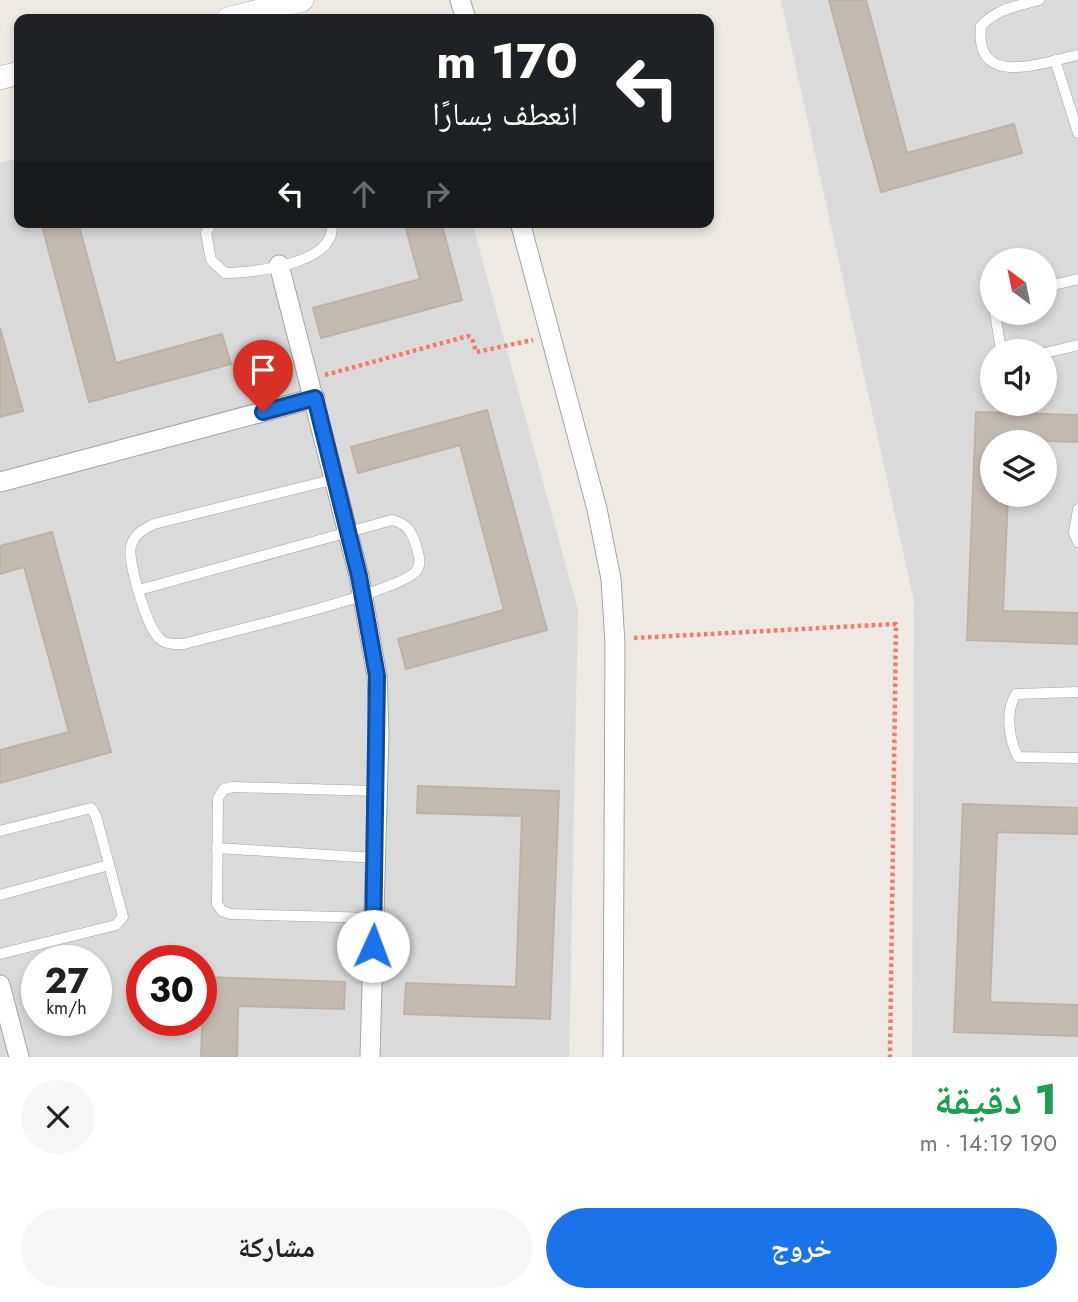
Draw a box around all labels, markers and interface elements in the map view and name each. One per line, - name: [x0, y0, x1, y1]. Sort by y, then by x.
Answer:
- text: 170 m: [436, 26, 578, 96]
- icon: left: [602, 42, 693, 133]
- text: انعطف يسارًا: [432, 91, 578, 137]
- icon: left: [272, 175, 310, 213]
- icon: ahead: [345, 175, 383, 213]
- icon: right: [418, 175, 456, 213]
- north arrow: [980, 248, 1057, 326]
- map controls: [980, 248, 1057, 507]
- button: sound: [980, 339, 1057, 416]
- pin: [233, 340, 293, 412]
- icon: arrive: [244, 351, 282, 389]
- button: layers: [980, 430, 1057, 507]
- position arrow: [336, 909, 410, 983]
- speed limit sign: 30: [126, 945, 217, 1036]
- text: 27: [44, 956, 89, 1006]
- text: km/h: [46, 995, 87, 1021]
- text: 1 دقيقة: [934, 1069, 1057, 1130]
- button: close: [21, 1080, 95, 1154]
- text: 190 m · 14:19: [920, 1126, 1057, 1160]
- button: مشاركة: [21, 1208, 532, 1288]
- button: خروج: [546, 1208, 1057, 1288]

